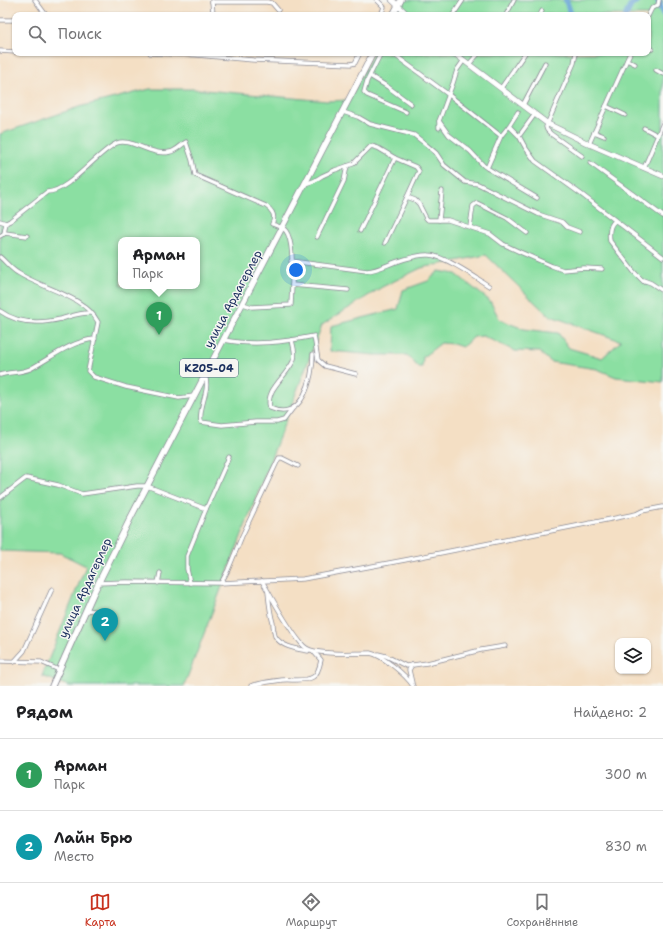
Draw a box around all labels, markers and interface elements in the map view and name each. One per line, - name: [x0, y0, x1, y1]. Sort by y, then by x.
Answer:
- search box: [12, 12, 651, 56]
- icon: search: [26, 23, 48, 45]
- text: Поиск: [58, 24, 102, 44]
- popup: [118, 237, 200, 289]
- text: Арман: [132, 245, 186, 265]
- street label: улица Ардагерлер: [200, 247, 266, 351]
- your location: [286, 260, 306, 280]
- text: Парк: [132, 265, 163, 282]
- pin: 1: [146, 302, 172, 335]
- road number: KZ05-04: [180, 359, 238, 377]
- street label: улица Ардагерлер: [55, 535, 115, 641]
- pin: 2: [92, 608, 118, 641]
- map controls: [615, 638, 651, 674]
- button: layers: [615, 638, 651, 674]
- text: Рядом: [16, 701, 73, 723]
- text: Найдено: 2: [573, 704, 647, 721]
- text: Арман: [54, 756, 107, 776]
- text: 1: [26, 766, 32, 783]
- text: 300 m: [604, 766, 647, 783]
- text: Парк: [54, 776, 85, 793]
- text: Лайн Брю: [54, 828, 132, 848]
- text: 2: [24, 838, 34, 855]
- text: 830 m: [605, 838, 647, 855]
- text: Место: [54, 848, 94, 865]
- tab: Карта: [85, 891, 116, 930]
- tab: Маршрут: [286, 891, 337, 930]
- tab: Сохранённые: [506, 891, 578, 930]

